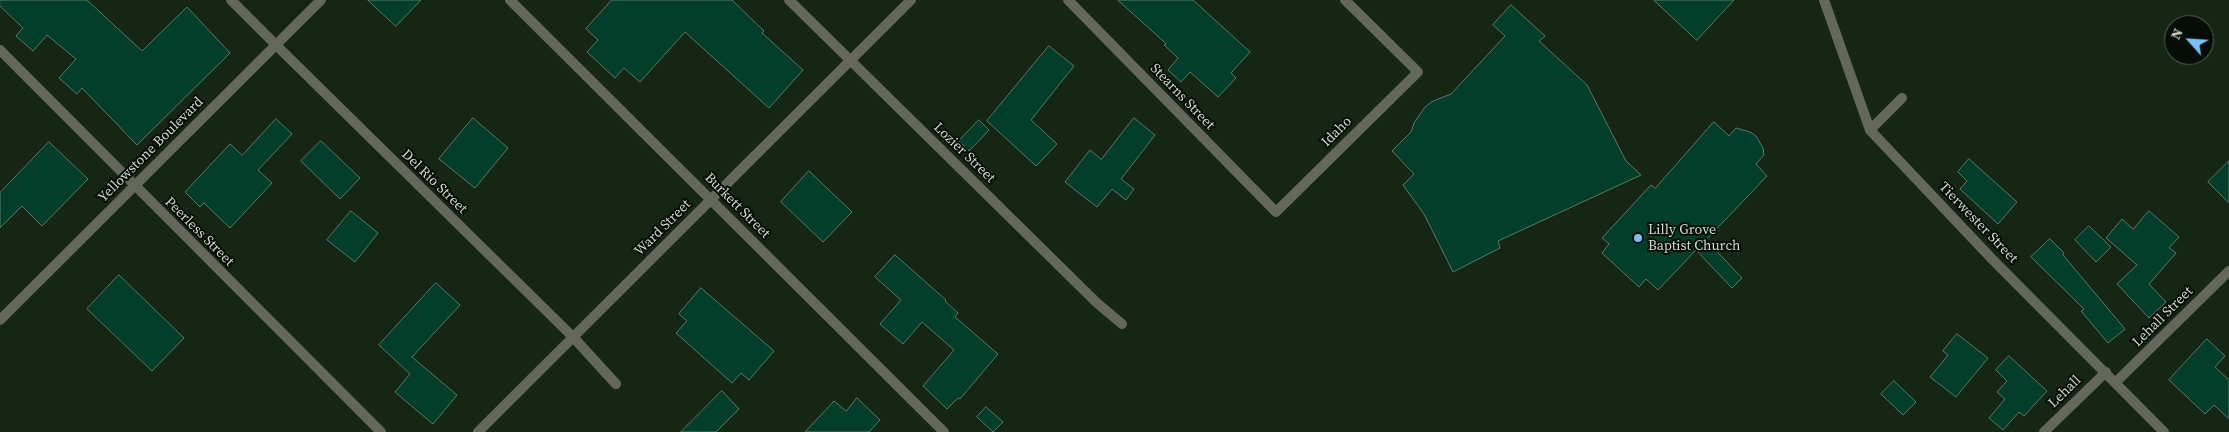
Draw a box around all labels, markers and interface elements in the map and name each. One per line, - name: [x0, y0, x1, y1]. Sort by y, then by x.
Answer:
- north arrow: [2164, 15, 2214, 65]
- text: N: [2165, 25, 2188, 43]
- street label: Stearns Street: [1146, 60, 1218, 134]
- street label: Yellowstone Boulevard: [95, 94, 207, 206]
- street label: Idaho: [1318, 113, 1356, 151]
- street label: Lozier Street: [930, 119, 998, 187]
- street label: Del Rio Street: [398, 147, 470, 217]
- street label: Burkett Street: [701, 170, 773, 242]
- street label: Tierwester Street: [1935, 179, 2021, 267]
- street label: Peerless Street: [161, 194, 237, 270]
- street label: Ward Street: [631, 196, 695, 260]
- place label: Lilly Grove Baptist Church: [1648, 222, 1740, 254]
- marker: Lilly Grove Baptist Church: [1632, 232, 1644, 244]
- street label: Lehall Street: [2129, 283, 2197, 351]
- street label: Lehall: [2045, 372, 2085, 412]

